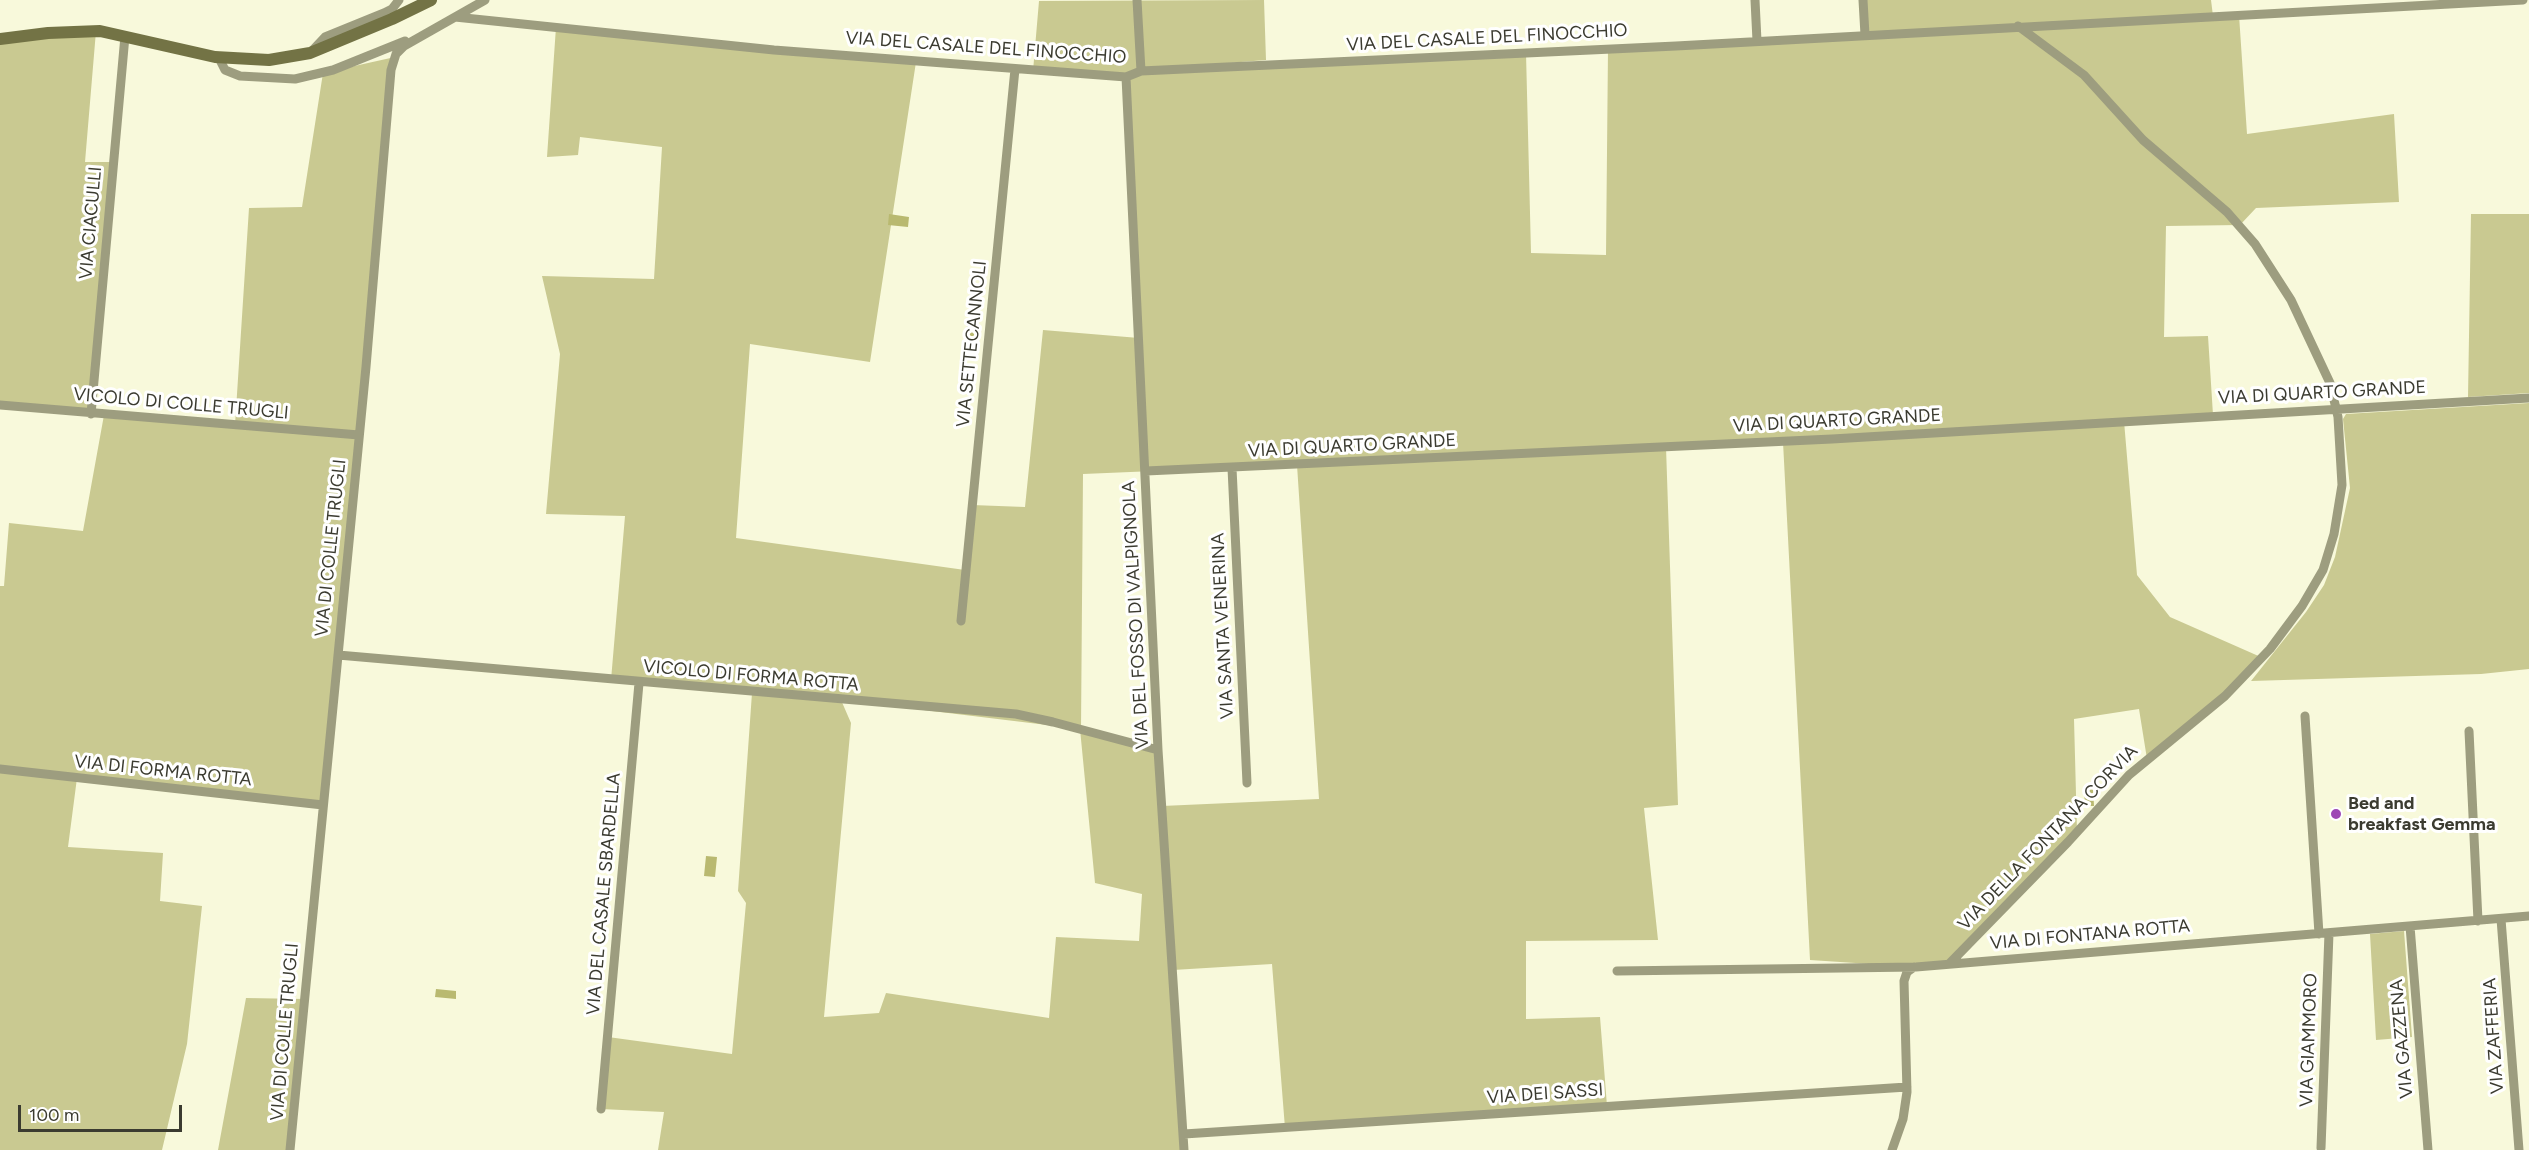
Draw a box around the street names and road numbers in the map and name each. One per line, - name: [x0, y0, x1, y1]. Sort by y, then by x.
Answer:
- street label: VIA DEL CASALE DEL FINOCCHIO: [1346, 20, 1628, 56]
- street label: VIA DEL CASALE DEL FINOCCHIO: [845, 27, 1127, 69]
- street label: VIA CIACULLI: [75, 166, 107, 280]
- street label: VIA SETTECANNOLI: [953, 260, 991, 428]
- street label: VIA DI QUARTO GRANDE: [2217, 377, 2427, 409]
- street label: VICOLO DI COLLE TRUGLI: [72, 384, 290, 424]
- street label: VIA DI QUARTO GRANDE: [1732, 405, 1942, 437]
- street label: VIA DI QUARTO GRANDE: [1247, 430, 1457, 462]
- street label: VIA DI COLLE TRUGLI: [311, 458, 351, 638]
- street label: VIA DEL FOSSO DI VALPIGNOLA: [1118, 480, 1154, 750]
- street label: VIA SANTA VENERINA: [1207, 532, 1239, 720]
- street label: VICOLO DI FORMA ROTTA: [642, 656, 860, 696]
- street label: VIA DELLA FONTANA CORVIA: [1954, 741, 2142, 935]
- street label: VIA DI FORMA ROTTA: [73, 751, 253, 791]
- street label: VIA DEL CASALE SBARDELLA: [583, 772, 625, 1016]
- street label: VIA DI FONTANA ROTTA: [1989, 915, 2191, 955]
- street label: VIA DI COLLE TRUGLI: [266, 942, 304, 1122]
- street label: VIA GIAMMORO: [2296, 973, 2322, 1107]
- street label: VIA ZAFFERIA: [2479, 977, 2509, 1095]
- street label: VIA GAZZENA: [2386, 978, 2418, 1100]
- street label: VIA DEI SASSI: [1486, 1079, 1604, 1109]

